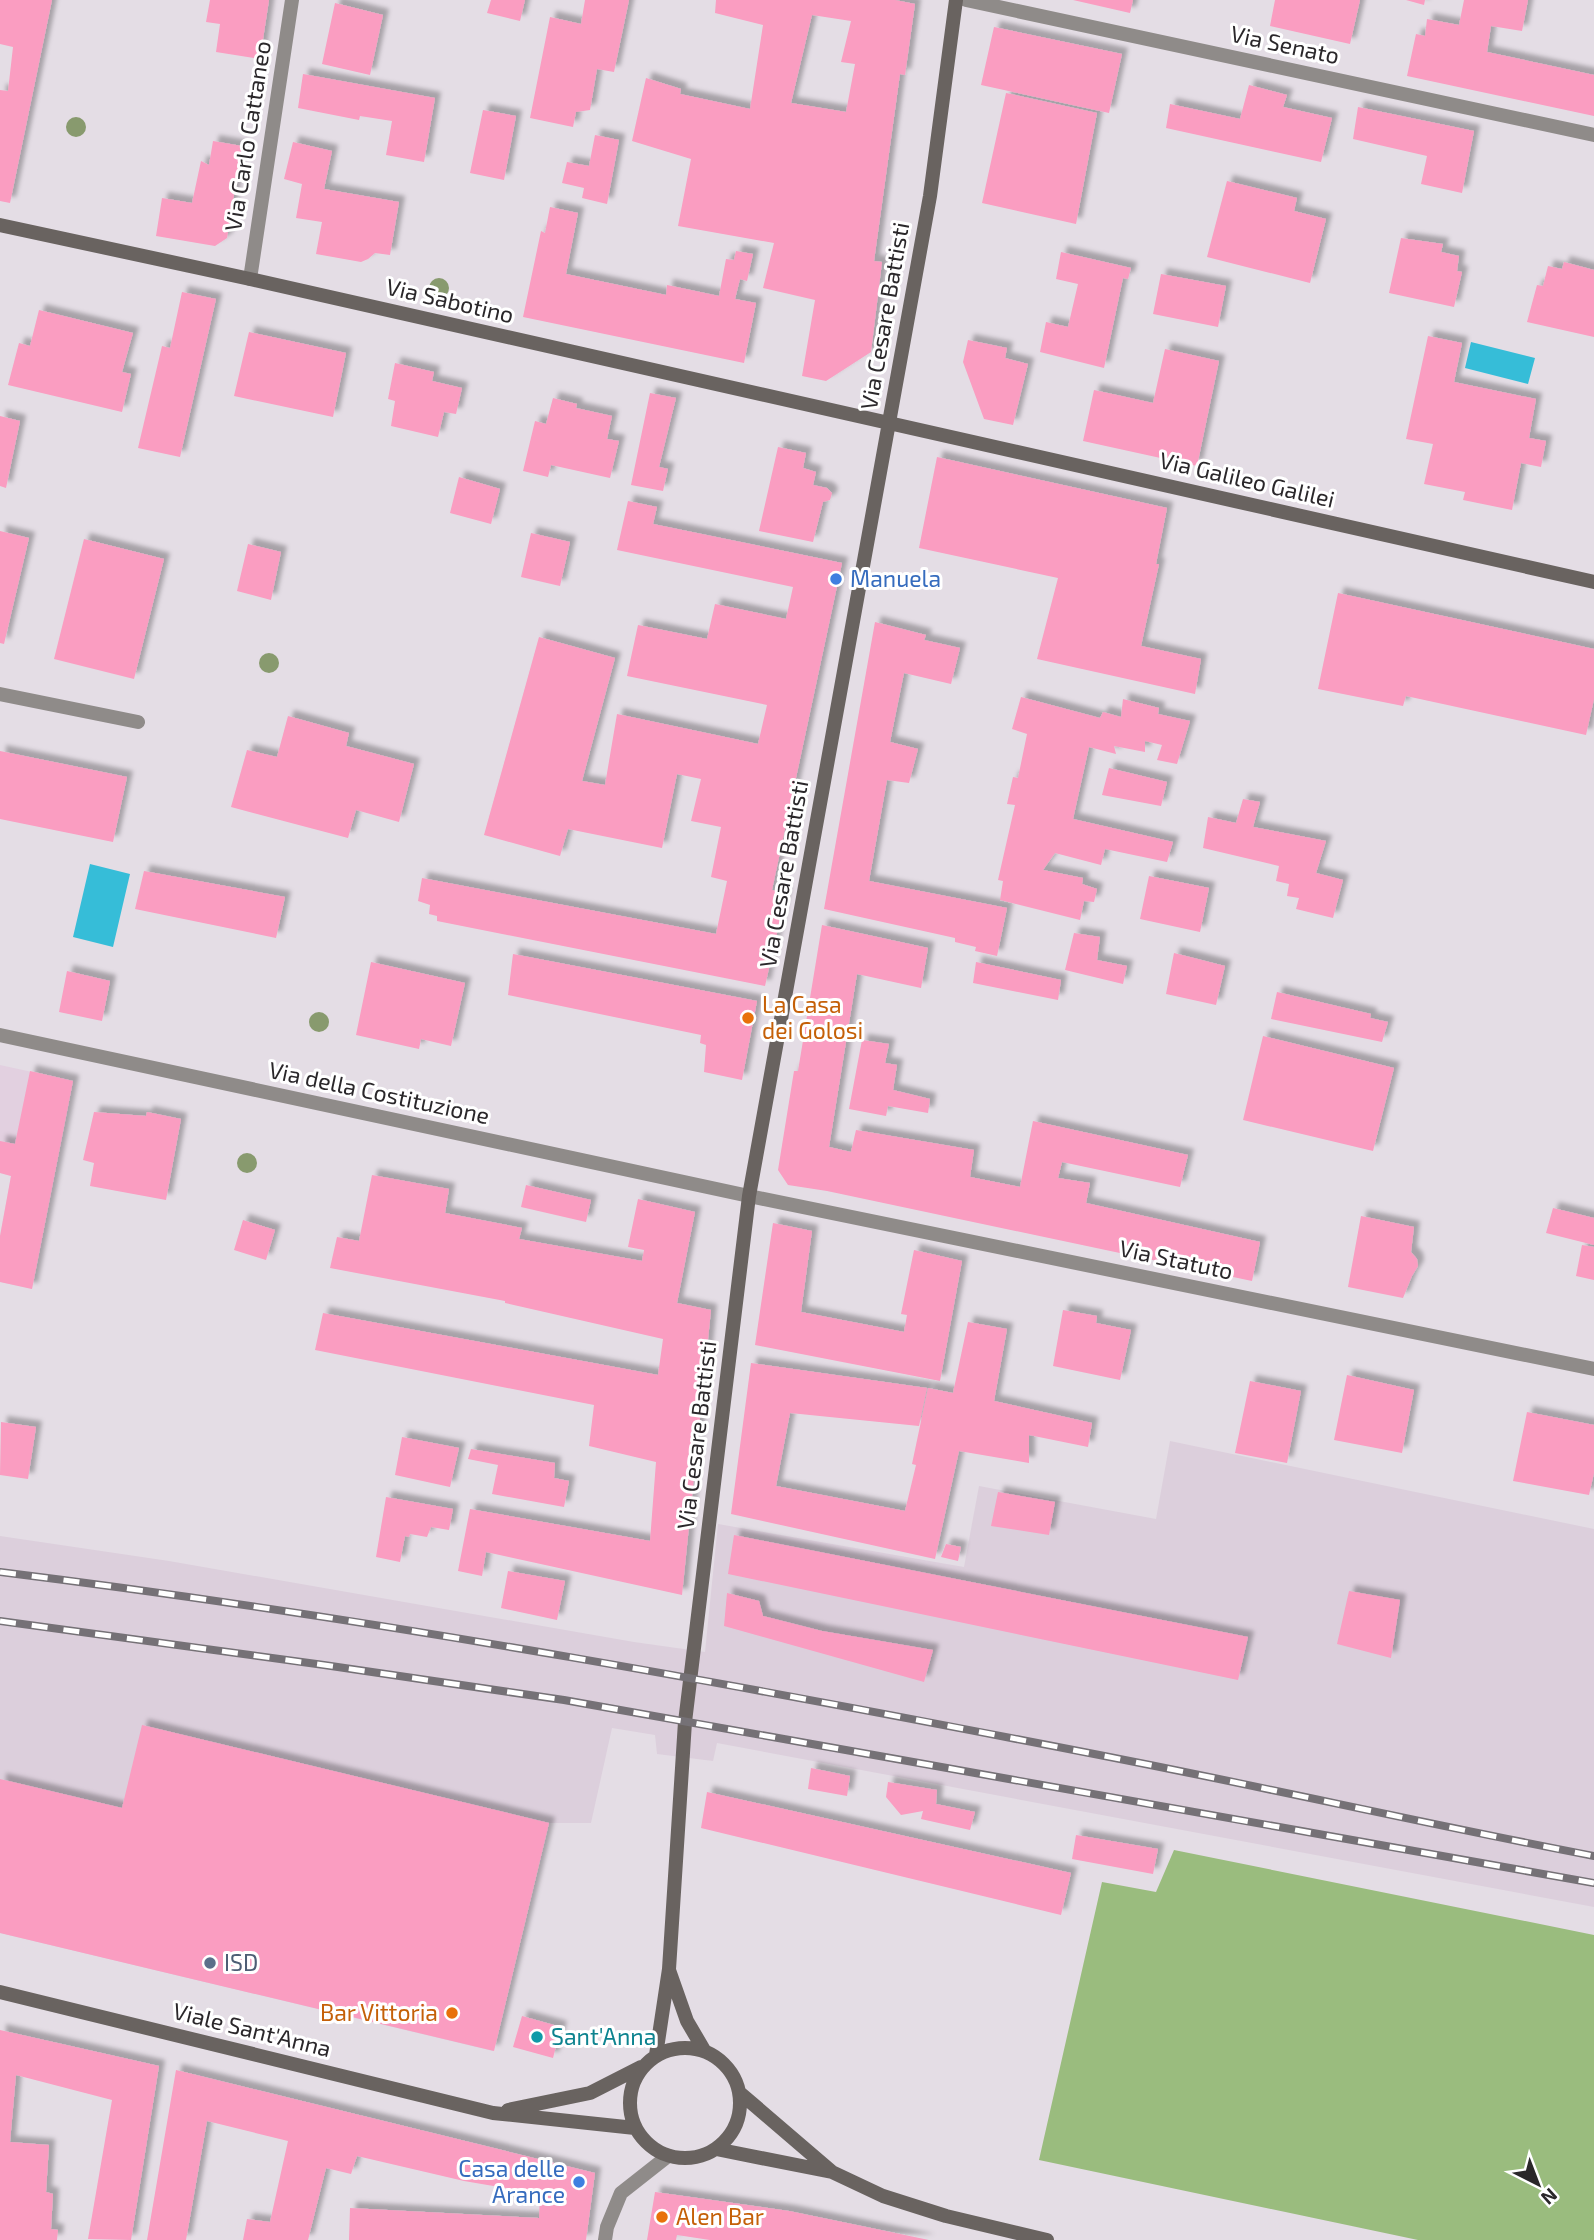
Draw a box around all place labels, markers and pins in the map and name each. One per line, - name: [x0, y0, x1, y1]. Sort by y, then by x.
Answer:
- place label: Manuela: [850, 564, 941, 592]
- marker: Manuela: [828, 571, 844, 587]
- place label: La Casa dei Golosi: [762, 990, 863, 1044]
- marker: La Casa dei Golosi: [740, 1010, 756, 1026]
- place label: ISD: [224, 1948, 258, 1976]
- marker: ISD: [202, 1955, 218, 1971]
- place label: Bar Vittoria: [320, 1998, 438, 2026]
- marker: Bar Vittoria: [444, 2005, 460, 2021]
- place label: Sant'Anna: [551, 2022, 656, 2050]
- marker: Sant'Anna: [529, 2029, 545, 2045]
- place label: Casa delle Arance: [458, 2154, 565, 2208]
- marker: Casa delle Arance: [571, 2174, 587, 2190]
- place label: Alen Bar: [676, 2202, 764, 2230]
- marker: Alen Bar: [654, 2209, 670, 2225]

